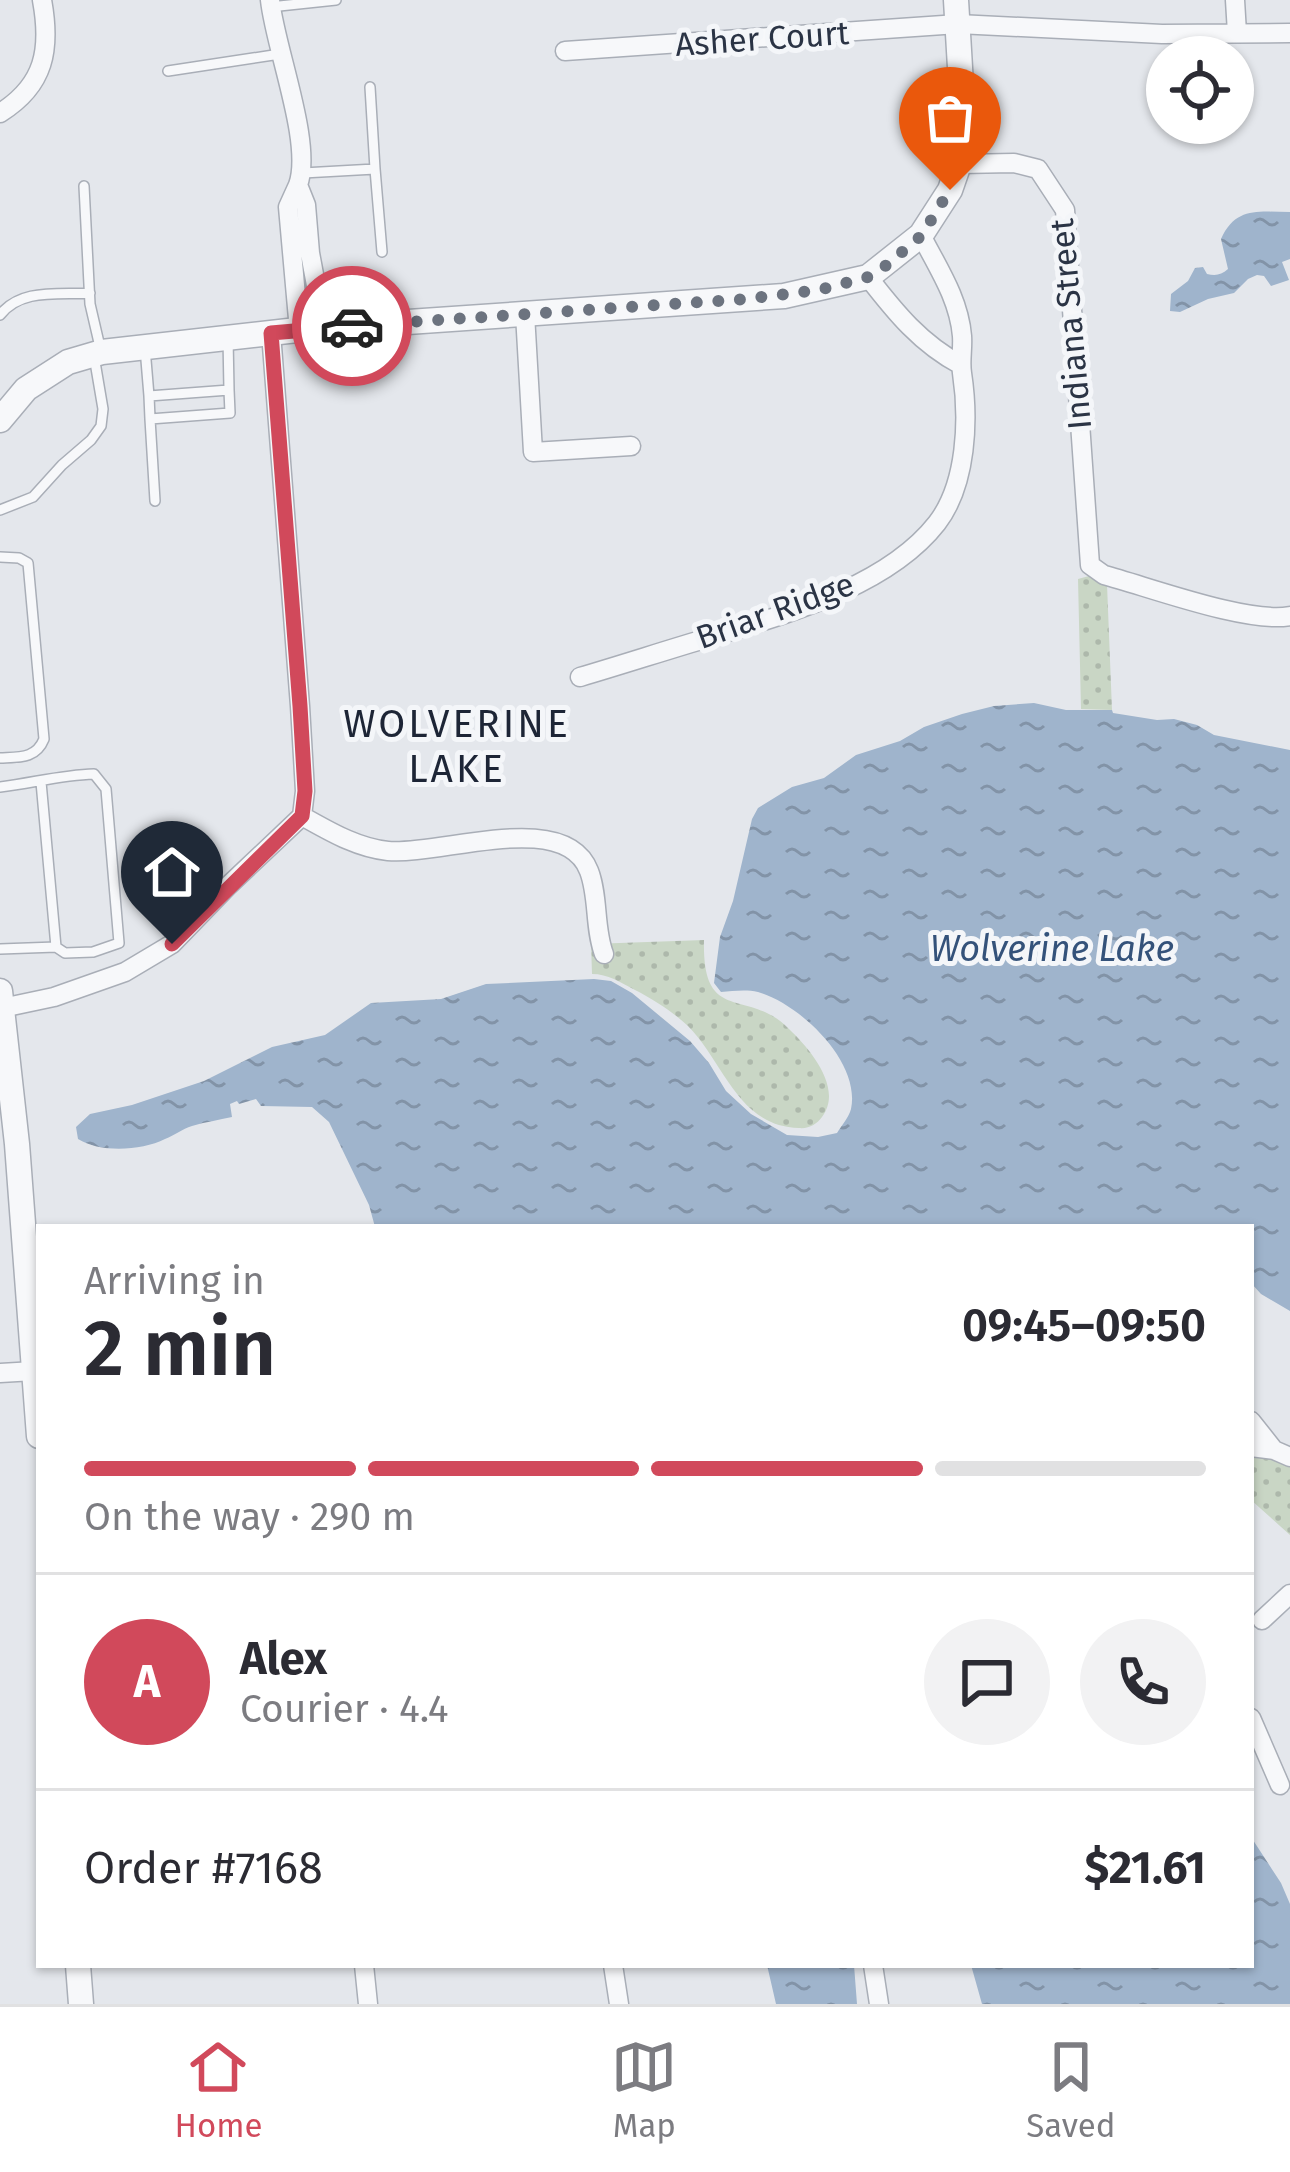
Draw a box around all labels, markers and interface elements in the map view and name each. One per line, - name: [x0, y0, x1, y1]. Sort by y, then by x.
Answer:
- street label: Asher Court: [674, 13, 850, 65]
- map controls: [1146, 36, 1254, 144]
- button: locate: [1146, 36, 1254, 144]
- pin: [899, 67, 1001, 190]
- icon: bag: [917, 85, 983, 151]
- street label: Indiana Street: [1042, 217, 1100, 431]
- courier: [292, 266, 412, 386]
- icon: car: [319, 293, 385, 359]
- street label: Briar Ridge: [691, 564, 859, 658]
- district label: WOLVERINE LAKE: [343, 701, 571, 792]
- pin: [121, 821, 223, 944]
- icon: home: [139, 839, 205, 905]
- water label: Wolverine Lake: [930, 927, 1174, 971]
- text: Arriving in: [84, 1258, 265, 1304]
- text: 09:45–09:50: [962, 1299, 1206, 1353]
- text: 2 min: [84, 1302, 276, 1396]
- text: On the way · 290 m: [84, 1494, 415, 1540]
- button: chat: [924, 1619, 1050, 1745]
- button: phone: [1080, 1619, 1206, 1745]
- text: Alex: [240, 1632, 327, 1686]
- text: A: [134, 1655, 160, 1709]
- text: Courier · 4.4: [240, 1686, 449, 1732]
- text: Order #7168: [84, 1841, 323, 1895]
- text: $21.61: [1084, 1841, 1206, 1895]
- tab: Home: [174, 2034, 262, 2146]
- tab: Map: [611, 2034, 677, 2146]
- tab: Saved: [1026, 2034, 1116, 2146]

